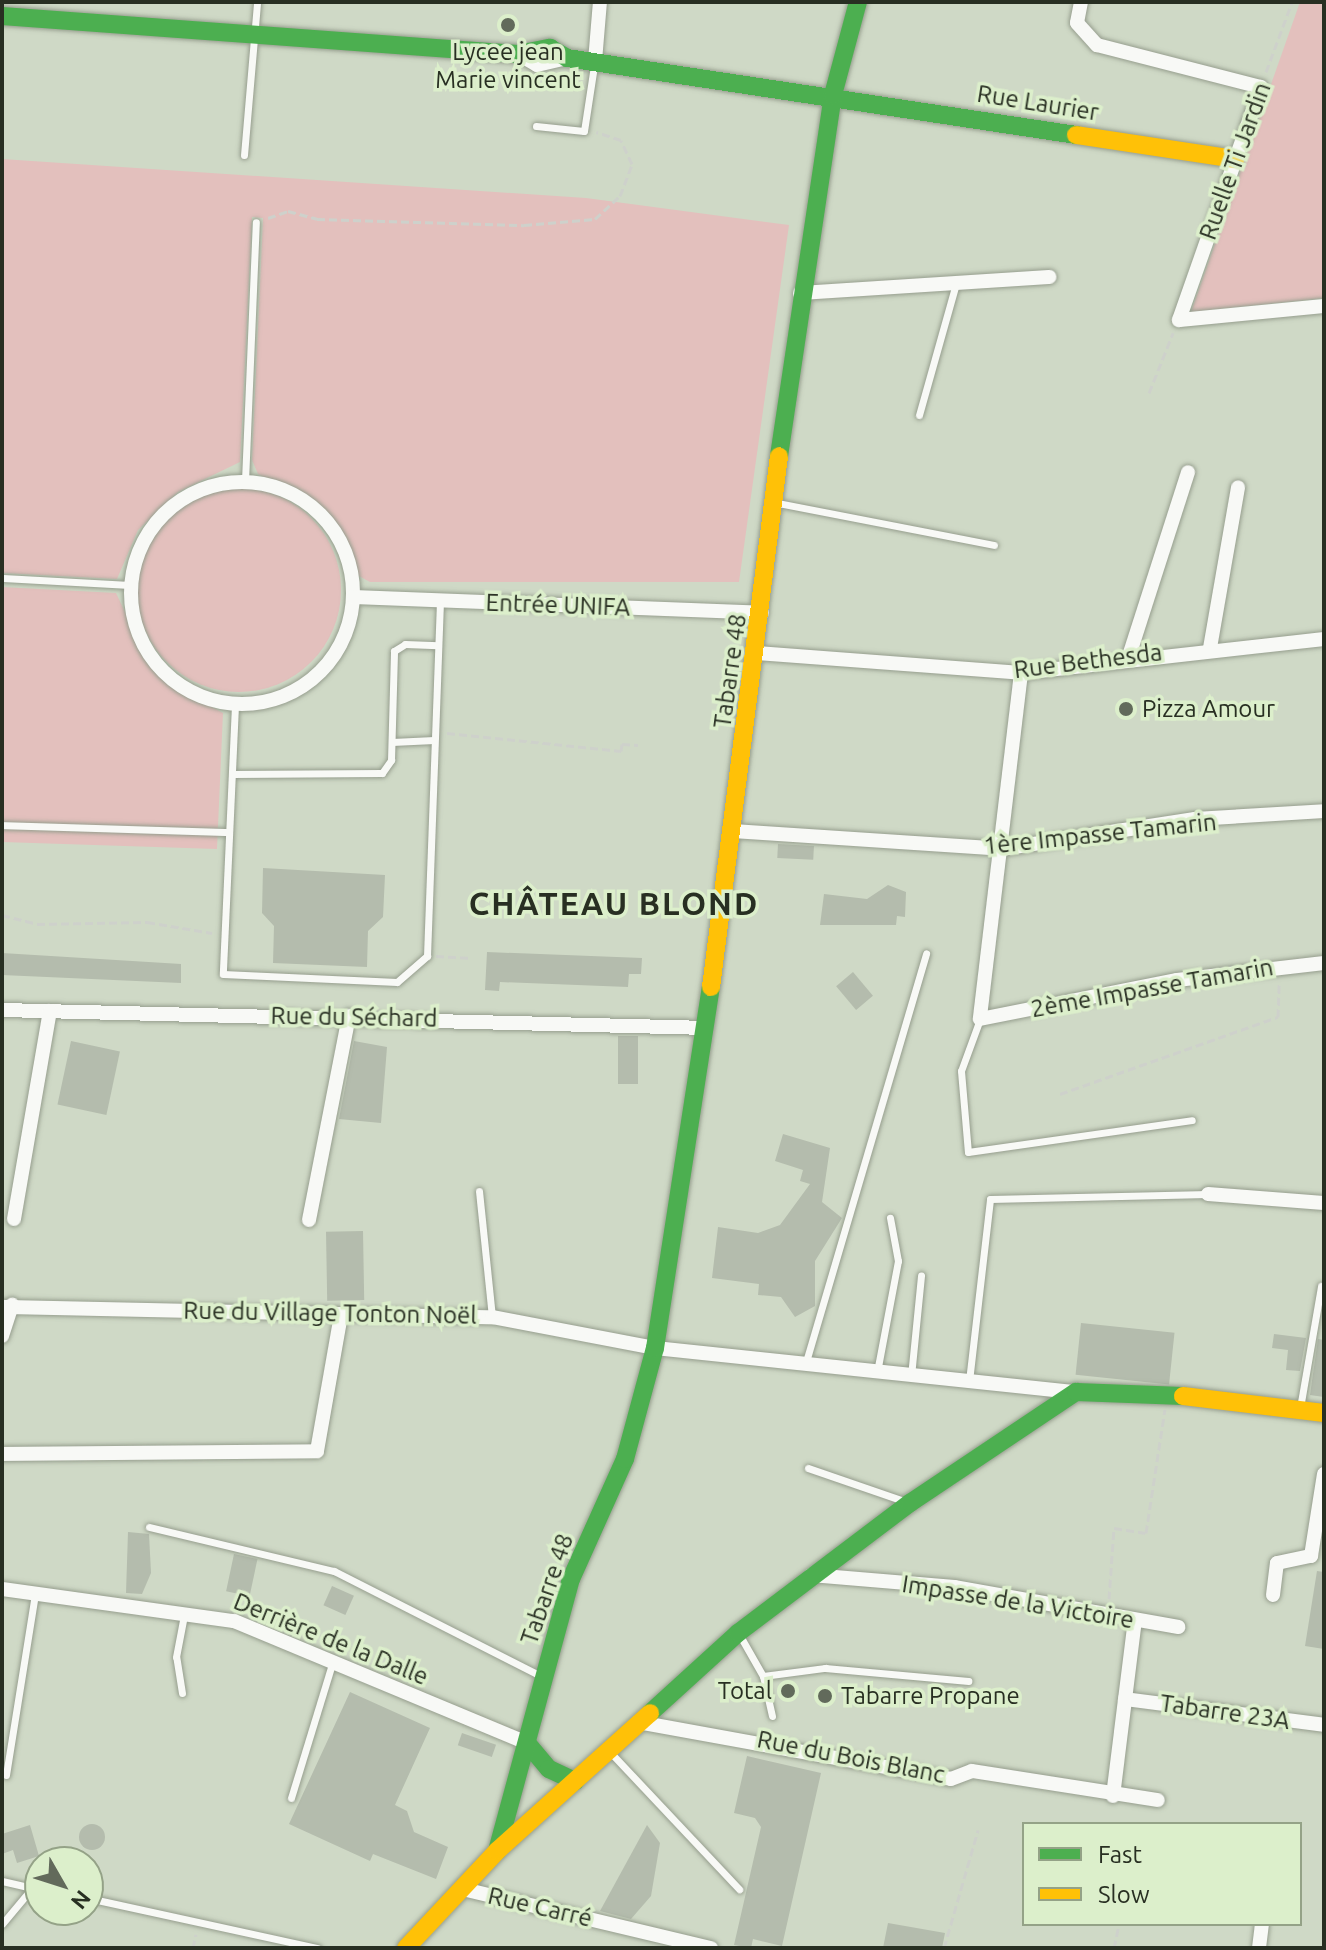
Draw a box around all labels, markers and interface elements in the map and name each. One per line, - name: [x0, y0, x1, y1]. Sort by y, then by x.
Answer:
- marker: Lycee jean Marie vincent: [499, 16, 517, 34]
- place label: Lycee jean Marie vincent: [435, 38, 581, 94]
- street label: Ruelle Ti Jardin: [1193, 78, 1277, 244]
- street label: Rue Laurier: [975, 79, 1101, 127]
- street label: Entrée UNIFA: [485, 588, 631, 622]
- street label: Tabarre 48: [708, 612, 752, 730]
- street label: Rue Bethesda: [1012, 638, 1164, 684]
- place label: Pizza Amour: [1142, 695, 1275, 723]
- marker: Pizza Amour: [1117, 700, 1135, 718]
- street label: 1ère Impasse Tamarin: [982, 807, 1218, 861]
- district label: CHÂTEAU BLOND: [469, 884, 759, 922]
- street label: 2ème Impasse Tamarin: [1029, 953, 1275, 1023]
- street label: Rue du Séchard: [270, 1001, 438, 1033]
- street label: Rue du Village Tonton Noël: [183, 1296, 477, 1330]
- street label: Tabarre 48: [515, 1530, 579, 1648]
- street label: Impasse de la Victoire: [900, 1569, 1136, 1635]
- street label: Derrière de la Dalle: [229, 1587, 433, 1691]
- place label: Total: [718, 1677, 772, 1705]
- marker: Total: [779, 1682, 797, 1700]
- place label: Tabarre Propane: [841, 1682, 1020, 1710]
- marker: Tabarre Propane: [816, 1687, 834, 1705]
- street label: Tabarre 23A: [1158, 1689, 1292, 1735]
- street label: Rue du Bois Blanc: [755, 1725, 947, 1789]
- legend: [1022, 1822, 1302, 1926]
- text: Fast: [1098, 1841, 1142, 1868]
- north arrow: [24, 1846, 104, 1926]
- street label: Rue Carré: [485, 1881, 595, 1933]
- text: Slow: [1098, 1881, 1150, 1908]
- text: N: [67, 1886, 96, 1914]

